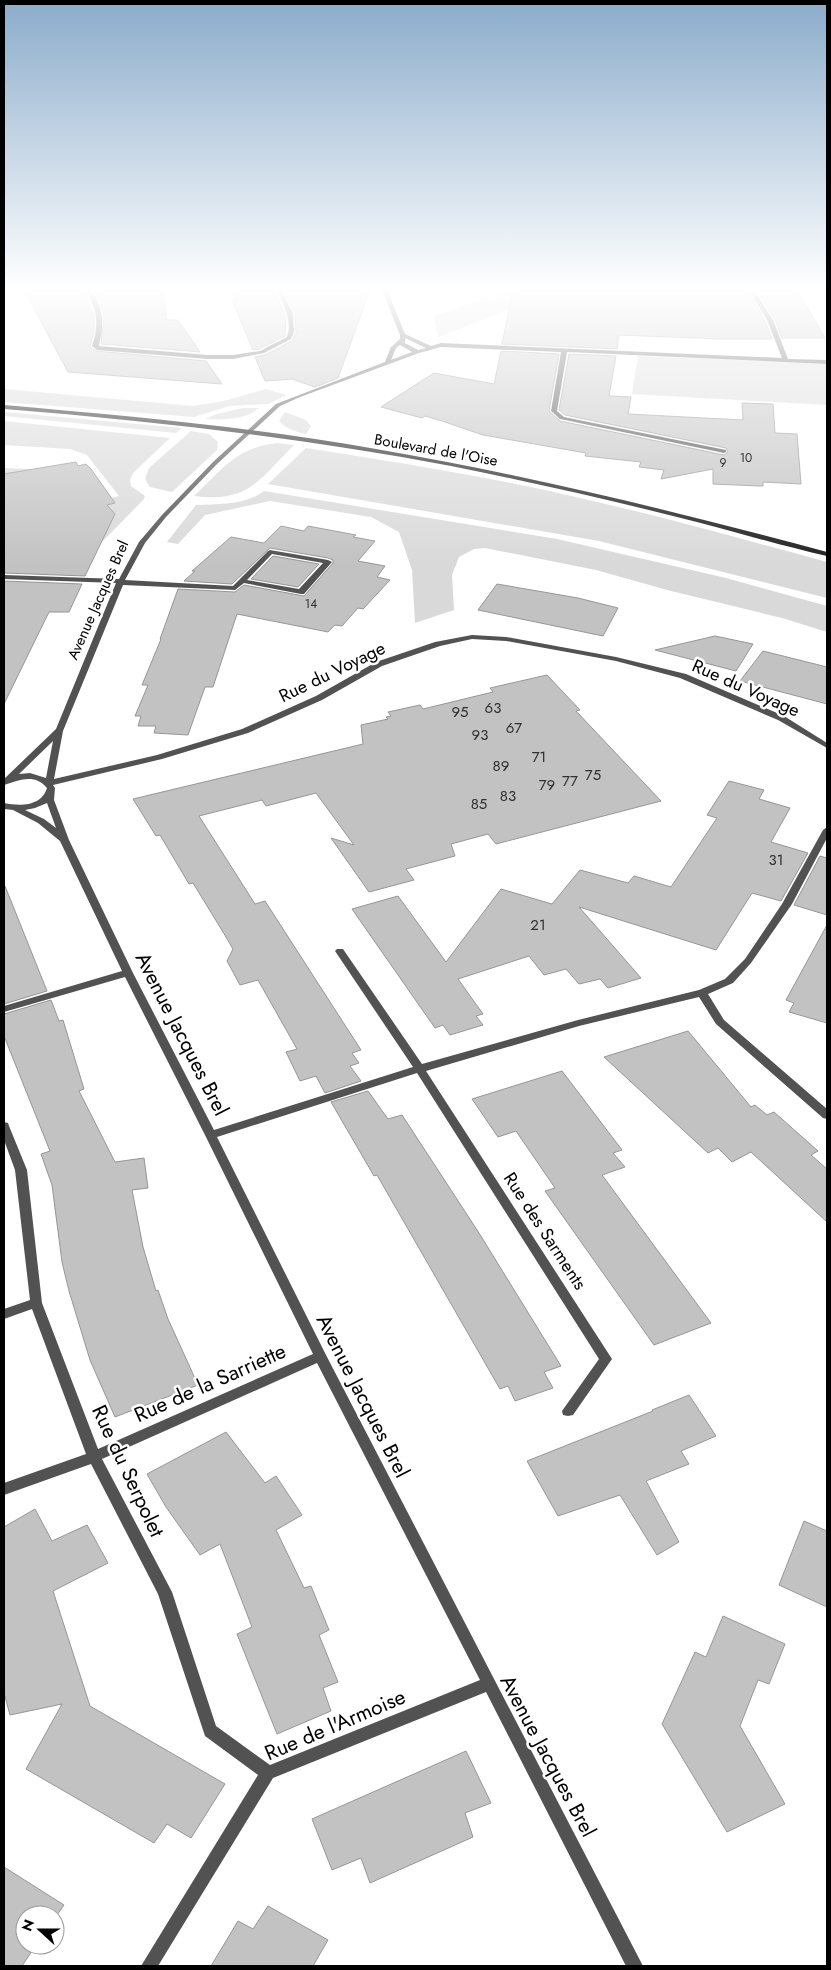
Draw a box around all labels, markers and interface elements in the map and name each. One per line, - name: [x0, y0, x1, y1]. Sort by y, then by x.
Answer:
- street label: Boulevard de l'Oise: [373, 428, 500, 472]
- house number: 10: [740, 449, 752, 467]
- house number: 9: [720, 454, 727, 472]
- street label: Avenue Jacques Brel: [62, 537, 134, 663]
- house number: 14: [305, 595, 317, 613]
- street label: Rue du Voyage: [274, 635, 390, 709]
- street label: Rue du Voyage: [688, 653, 804, 723]
- house number: 63: [485, 697, 501, 719]
- house number: 95: [451, 701, 469, 723]
- house number: 67: [506, 717, 522, 739]
- house number: 93: [472, 724, 488, 746]
- house number: 71: [532, 746, 546, 768]
- house number: 89: [493, 755, 509, 777]
- house number: 75: [585, 764, 601, 786]
- house number: 77: [562, 770, 578, 792]
- house number: 79: [539, 774, 555, 796]
- house number: 83: [500, 785, 516, 807]
- house number: 85: [471, 793, 487, 815]
- house number: 31: [769, 849, 783, 871]
- house number: 21: [530, 914, 546, 936]
- street label: Avenue Jacques Brel: [128, 947, 236, 1121]
- street label: Rue des Sarments: [497, 1167, 593, 1295]
- street label: Avenue Jacques Brel: [309, 1309, 417, 1483]
- street label: Rue de la Sarriette: [129, 1336, 291, 1430]
- street label: Rue du Serpolet: [84, 1400, 172, 1542]
- street label: Avenue Jacques Brel: [493, 1670, 603, 1842]
- street label: Rue de l'Armoise: [260, 1682, 410, 1768]
- north arrow: [15, 1905, 65, 1955]
- text: N: [17, 1917, 39, 1934]

